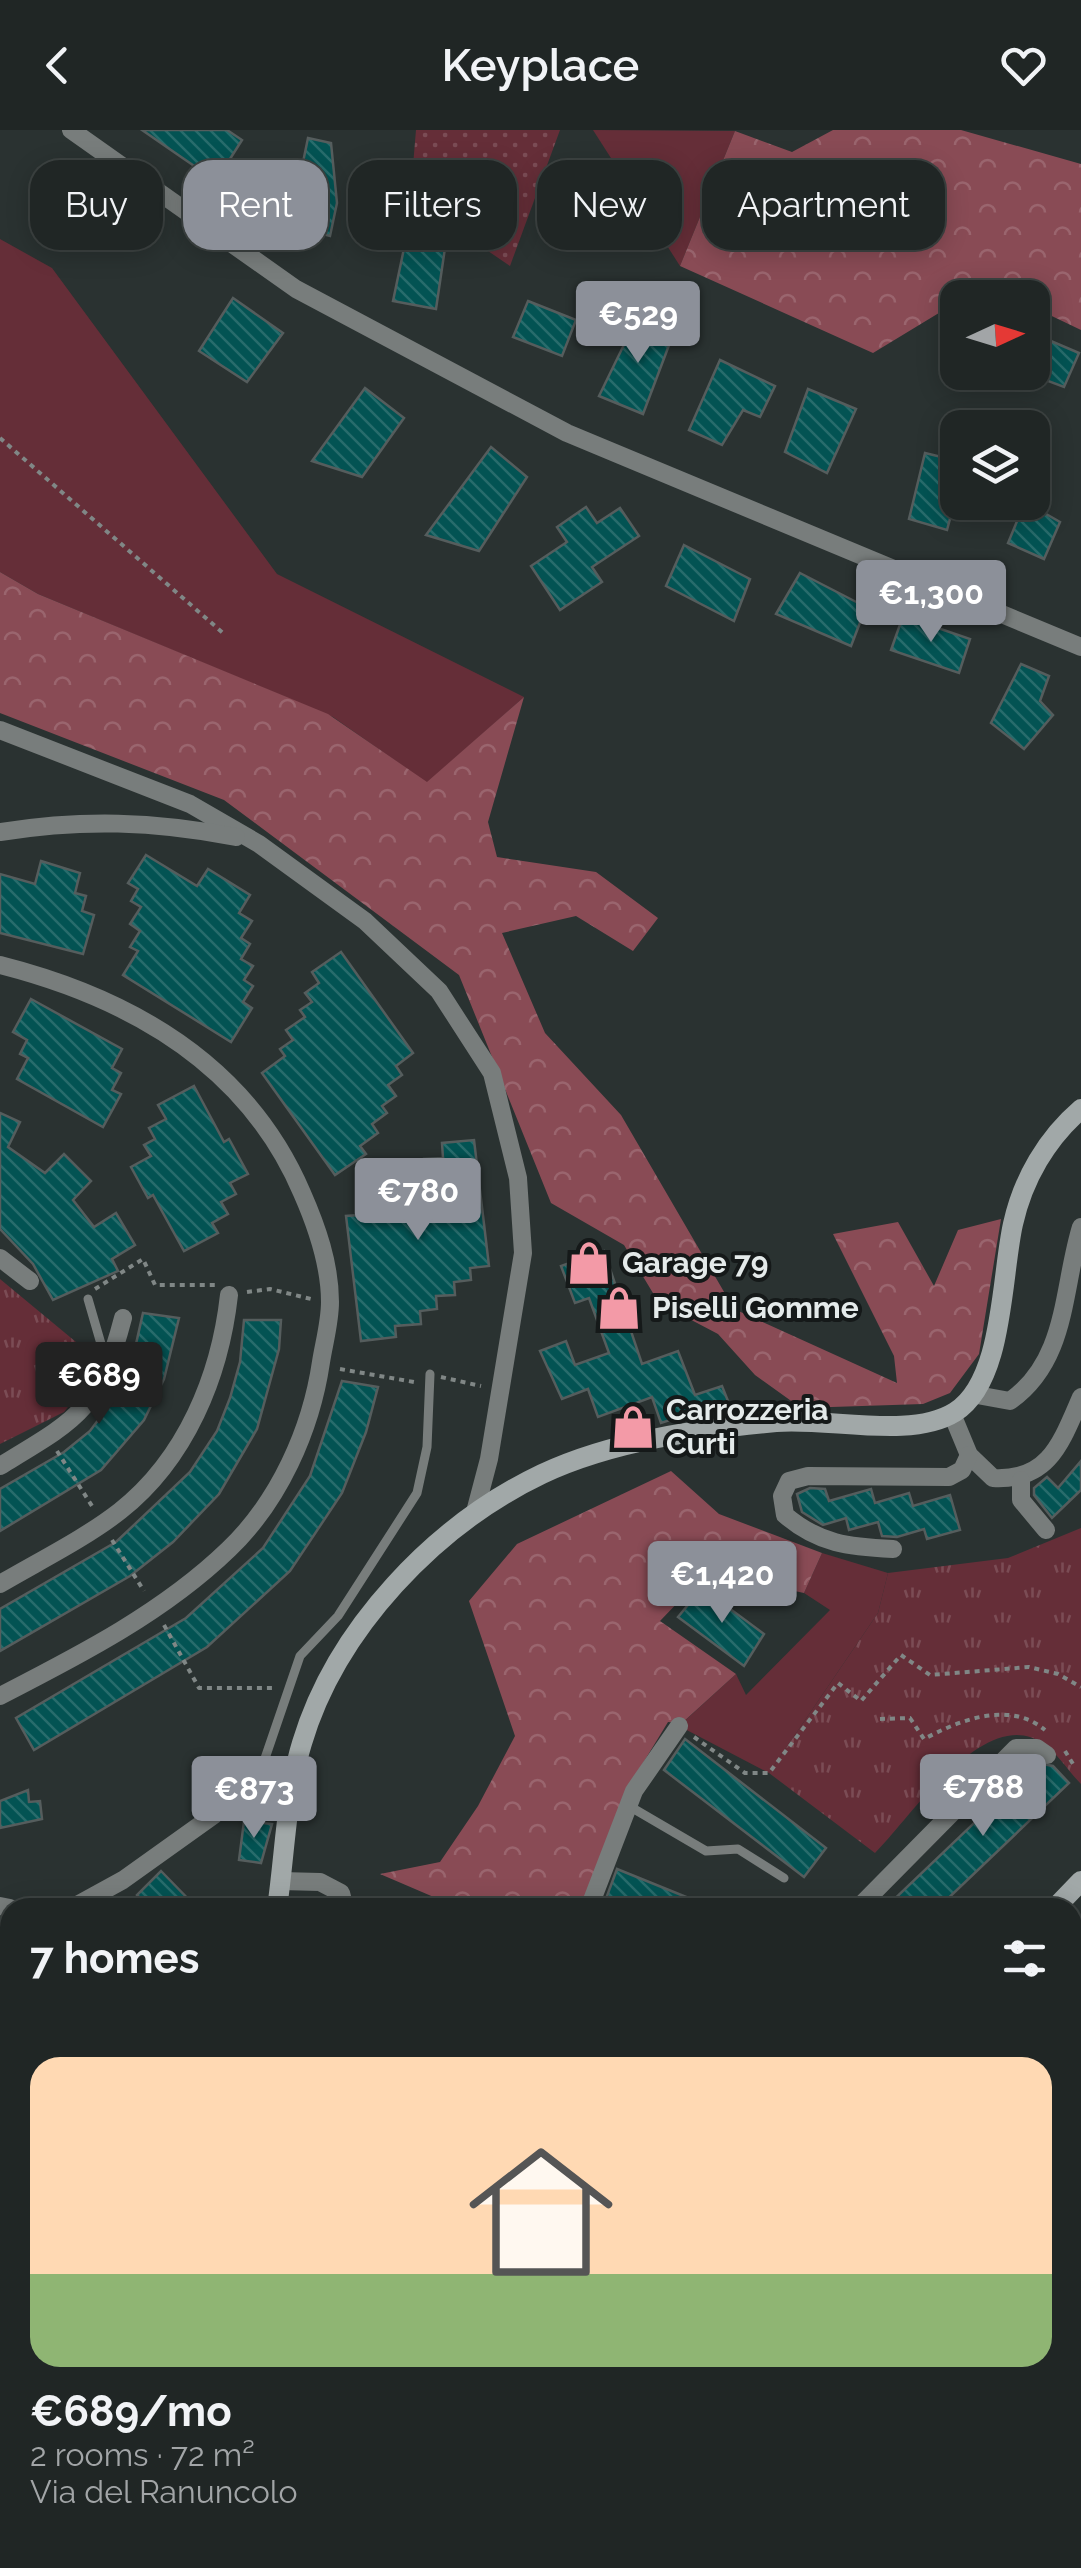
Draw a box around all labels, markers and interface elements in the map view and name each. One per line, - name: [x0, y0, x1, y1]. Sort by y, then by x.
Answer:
- icon: back: [30, 38, 85, 93]
- icon: heart: [996, 38, 1051, 93]
- text: Keyplace: [442, 39, 639, 92]
- chip: Buy: [30, 160, 163, 250]
- chip: Rent: [183, 160, 328, 250]
- chip: Filters: [348, 160, 517, 250]
- chip: New: [537, 160, 682, 250]
- chip: Apartment: [702, 160, 945, 250]
- north arrow: [940, 280, 1050, 390]
- map controls: [940, 280, 1050, 520]
- pin: €529: [579, 281, 697, 366]
- text: €529: [598, 295, 678, 332]
- button: layers: [940, 410, 1050, 520]
- pin: €1,300: [850, 560, 1012, 645]
- text: €1,300: [878, 574, 984, 611]
- pin: €780: [359, 1158, 477, 1243]
- text: €780: [377, 1172, 459, 1209]
- shop icon: Garage 79: [565, 1239, 613, 1287]
- place label: Garage 79: [622, 1245, 768, 1280]
- shop icon: Piselli Gomme: [595, 1284, 643, 1332]
- place label: Piselli Gomme: [652, 1290, 859, 1325]
- pin: €689: [40, 1342, 158, 1427]
- text: €689: [57, 1356, 141, 1393]
- place label: Carrozzeria Curti: [666, 1392, 829, 1461]
- shop icon: Carrozzeria Curti: [609, 1403, 657, 1451]
- pin: €1,420: [641, 1541, 803, 1626]
- text: €1,420: [670, 1555, 774, 1592]
- pin: €788: [924, 1754, 1042, 1839]
- pin: €873: [195, 1756, 313, 1841]
- text: €788: [942, 1768, 1024, 1805]
- text: €873: [214, 1770, 294, 1807]
- icon: filters: [997, 1931, 1052, 1986]
- text: 7 homes: [30, 1934, 199, 1983]
- icon: home: [451, 2122, 631, 2302]
- text: €689/mo: [30, 2387, 232, 2436]
- text: 2 rooms · 72 m²: [30, 2436, 255, 2473]
- text: Via del Ranuncolo: [30, 2473, 298, 2510]

